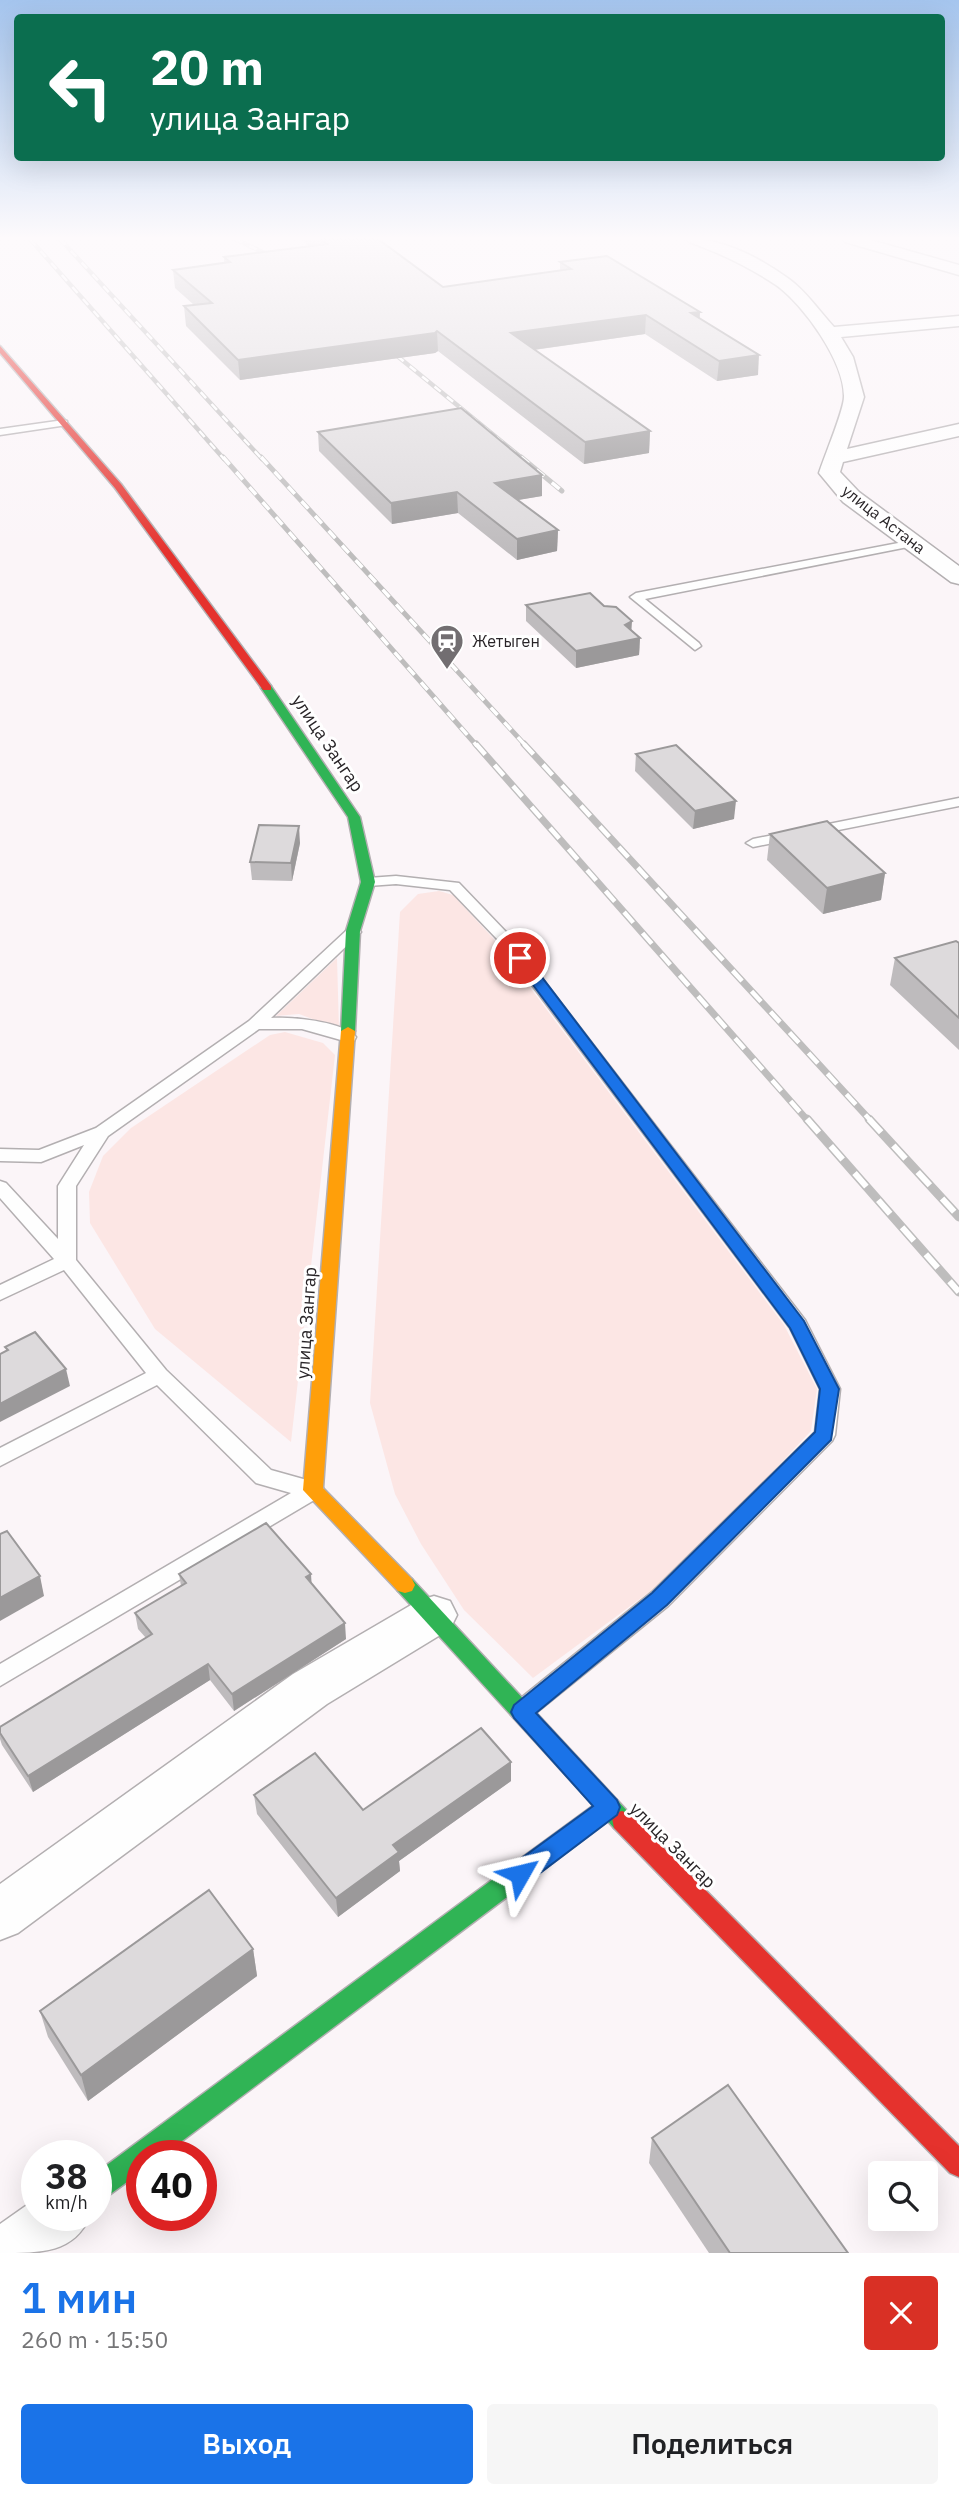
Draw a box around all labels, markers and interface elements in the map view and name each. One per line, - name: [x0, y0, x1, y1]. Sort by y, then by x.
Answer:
- text: 20 m: [150, 35, 264, 98]
- icon: left: [35, 42, 126, 133]
- text: улица Зангар: [150, 97, 350, 139]
- street label: улица Астана: [838, 480, 930, 558]
- station icon: Жетыген: [428, 622, 466, 671]
- place label: Жетыген: [472, 631, 540, 651]
- street label: улица Зангар: [287, 690, 369, 796]
- pin: [490, 928, 550, 988]
- icon: arrive: [501, 939, 539, 977]
- street label: улица Зангар: [291, 1266, 321, 1380]
- street label: улица Зангар: [625, 1797, 721, 1893]
- position arrow: [483, 1837, 557, 1911]
- speed limit sign: 40: [126, 2140, 217, 2231]
- text: 38: [45, 2153, 88, 2199]
- map controls: [868, 2161, 938, 2231]
- button: search: [868, 2161, 938, 2231]
- text: km/h: [45, 2191, 88, 2214]
- text: 1 мин: [21, 2270, 137, 2325]
- button: close: [864, 2276, 938, 2350]
- text: 260 m · 15:50: [21, 2324, 168, 2354]
- button: Выход: [21, 2404, 473, 2484]
- button: Поделиться: [487, 2404, 938, 2484]

